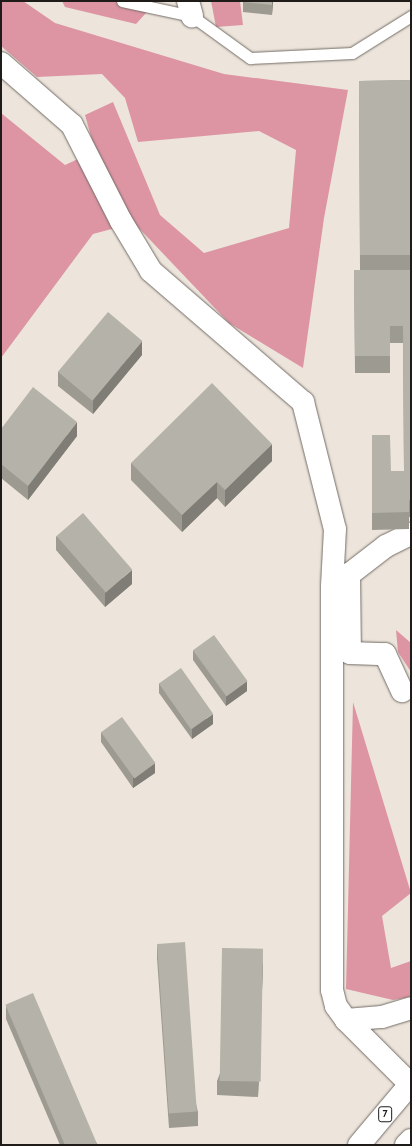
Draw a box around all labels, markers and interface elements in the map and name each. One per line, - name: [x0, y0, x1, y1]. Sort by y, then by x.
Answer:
- road number: 7: [378, 1106, 392, 1122]

